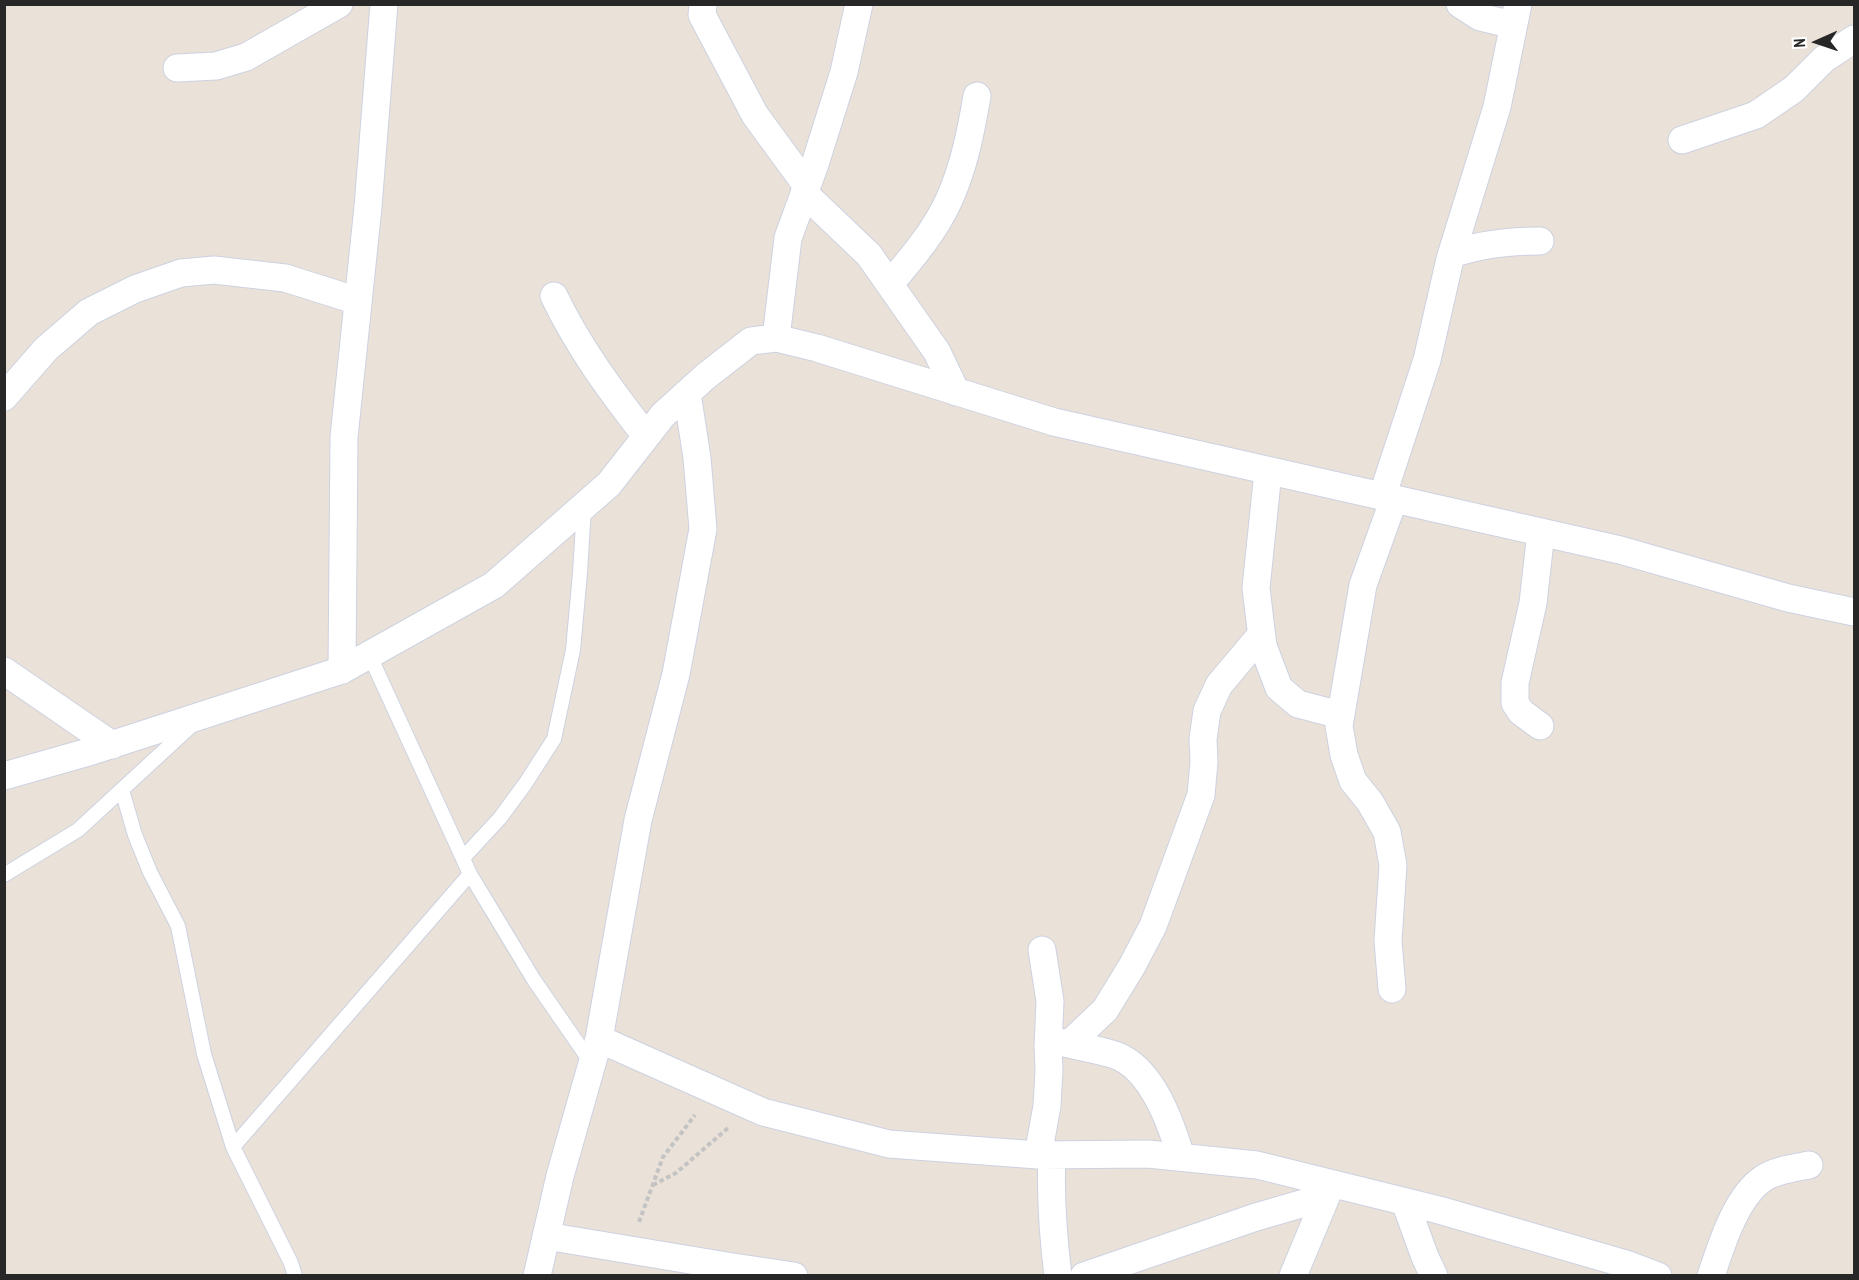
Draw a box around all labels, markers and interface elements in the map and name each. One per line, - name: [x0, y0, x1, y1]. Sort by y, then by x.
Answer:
- north arrow: [1787, 12, 1847, 72]
- text: N: [1789, 38, 1809, 48]

